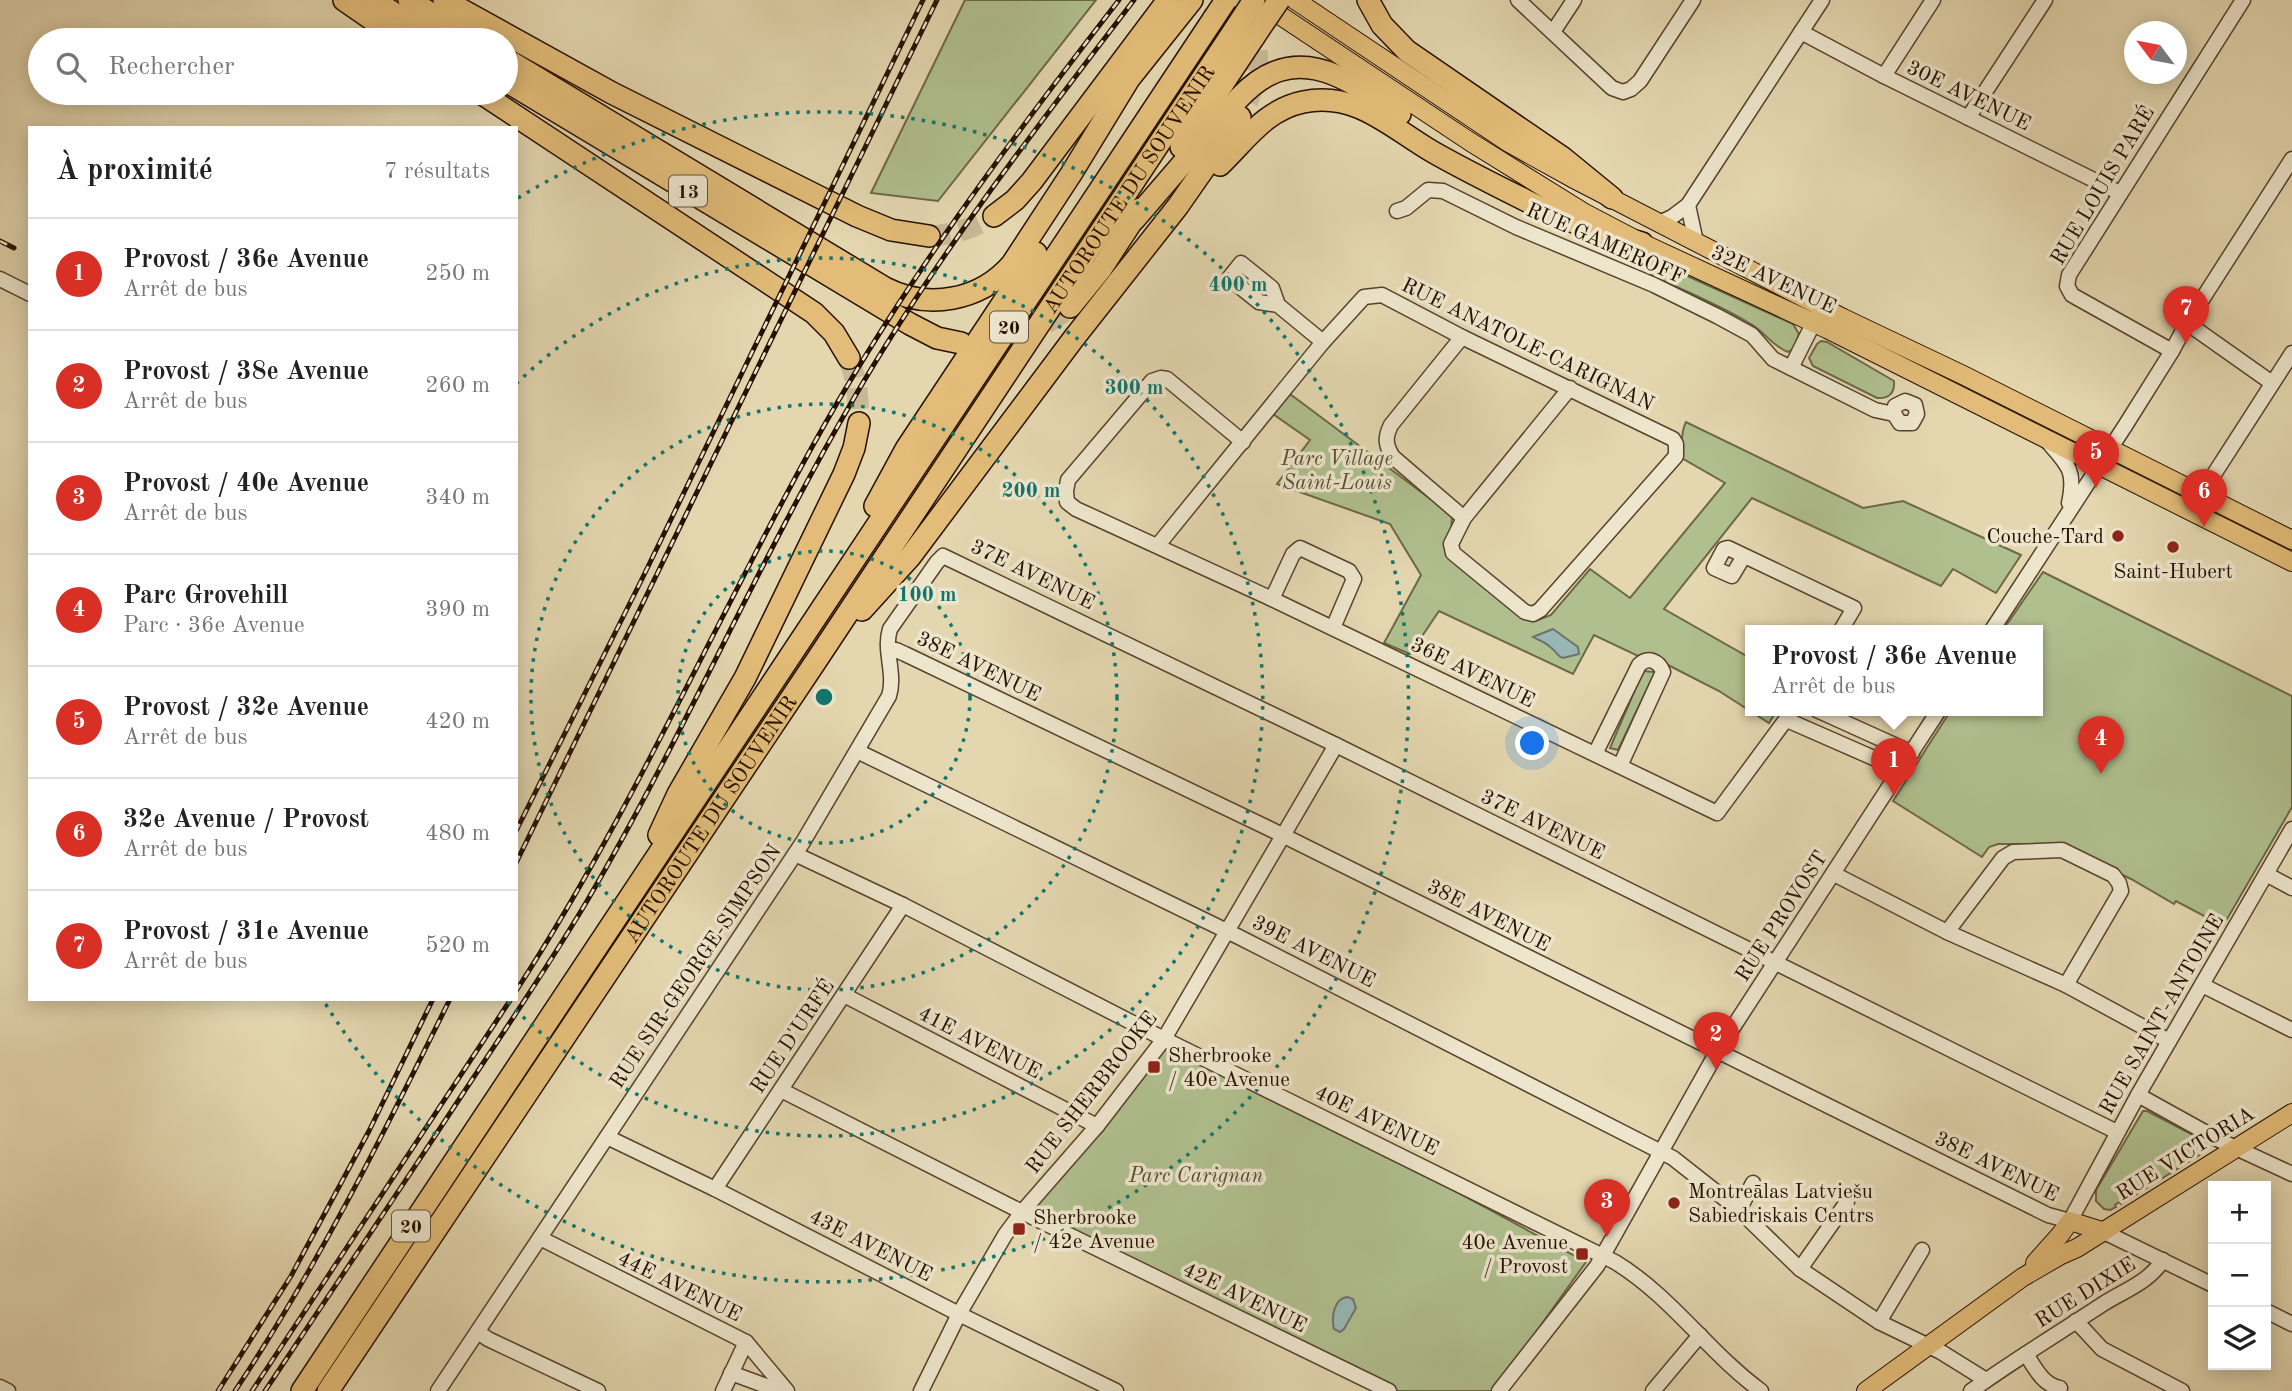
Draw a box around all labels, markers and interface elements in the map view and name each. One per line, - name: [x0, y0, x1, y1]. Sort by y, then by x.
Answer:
- north arrow: [2124, 21, 2187, 84]
- search box: [28, 28, 518, 105]
- icon: search: [52, 48, 90, 86]
- text: Rechercher: [108, 54, 235, 80]
- street label: 30E AVENUE: [1903, 57, 2034, 135]
- street label: AUTOROUTE DU SOUVENIR: [1040, 62, 1220, 318]
- street label: RUE LOUIS PARÉ: [2044, 101, 2159, 269]
- text: À proximité: [56, 156, 213, 186]
- text: 7 résultats: [384, 160, 490, 183]
- road number: 13: [669, 176, 707, 206]
- street label: RUE GAMEROFF: [1523, 200, 1688, 289]
- street label: 32E AVENUE: [1708, 242, 1839, 318]
- text: Provost / 36e Avenue: [123, 247, 369, 273]
- text: 1: [72, 262, 86, 285]
- text: 250 m: [425, 262, 490, 285]
- text: 400 m: [1208, 275, 1268, 296]
- street label: RUE ANATOLE-CARIGNAN: [1398, 275, 1657, 416]
- text: Arrêt de bus: [123, 278, 248, 301]
- pin: 7: [2163, 286, 2209, 344]
- road number: 20: [990, 312, 1028, 342]
- text: Provost / 38e Avenue: [123, 359, 369, 385]
- text: 2: [72, 374, 86, 397]
- text: 260 m: [425, 374, 490, 397]
- text: 300 m: [1104, 378, 1164, 399]
- text: Arrêt de bus: [123, 390, 248, 413]
- pin: 5: [2073, 430, 2119, 488]
- park label: Parc Village Saint-Louis: [1280, 449, 1393, 494]
- pin: 6: [2181, 469, 2227, 527]
- text: Provost / 40e Avenue: [123, 471, 369, 497]
- text: 200 m: [1001, 481, 1061, 502]
- text: 3: [72, 486, 86, 509]
- text: 340 m: [425, 486, 490, 509]
- text: Arrêt de bus: [123, 502, 248, 525]
- place label: Couche-Tard: [1986, 527, 2104, 548]
- marker: Couche-Tard: [2110, 528, 2126, 544]
- street label: 37E AVENUE: [967, 536, 1098, 614]
- marker: Saint-Hubert: [2165, 539, 2181, 555]
- place label: Saint-Hubert: [2113, 562, 2233, 583]
- text: Parc Grovehill: [123, 583, 288, 609]
- text: 100 m: [897, 585, 957, 606]
- text: 4: [72, 598, 86, 621]
- text: 390 m: [425, 598, 490, 621]
- text: Parc · 36e Avenue: [123, 614, 305, 637]
- popup: [1745, 625, 2043, 716]
- street label: 38E AVENUE: [913, 628, 1044, 706]
- street label: 36E AVENUE: [1407, 634, 1538, 712]
- text: Provost / 36e Avenue: [1771, 644, 2017, 670]
- text: Arrêt de bus: [1771, 675, 1896, 698]
- centre of rings: [812, 685, 836, 709]
- street label: AUTOROUTE DU SOUVENIR: [621, 692, 802, 947]
- text: Provost / 32e Avenue: [123, 695, 369, 721]
- text: 5: [72, 710, 86, 733]
- text: 420 m: [425, 710, 490, 733]
- pin: 4: [2078, 716, 2124, 774]
- text: Arrêt de bus: [123, 726, 248, 749]
- your location: [1515, 726, 1549, 760]
- pin: 1: [1871, 738, 1917, 796]
- street label: 37E AVENUE: [1477, 786, 1608, 864]
- text: 32e Avenue / Provost: [123, 807, 369, 833]
- text: 6: [72, 822, 86, 845]
- text: 480 m: [425, 822, 490, 845]
- text: Arrêt de bus: [123, 838, 248, 861]
- street label: RUE SIR-GEORGE-SIMPSON: [607, 841, 786, 1092]
- street label: RUE PROVOST: [1732, 848, 1832, 986]
- street label: 38E AVENUE: [1423, 876, 1553, 956]
- street label: RUE SAINT-ANTOINE: [2096, 911, 2228, 1119]
- street label: 39E AVENUE: [1248, 912, 1378, 992]
- text: Provost / 31e Avenue: [123, 919, 369, 945]
- text: 7: [72, 934, 86, 957]
- text: 520 m: [425, 934, 490, 957]
- text: Arrêt de bus: [123, 950, 248, 973]
- street label: RUE D'URFÉ: [744, 974, 839, 1098]
- street label: 41E AVENUE: [914, 1003, 1044, 1083]
- street label: RUE SHERBROOKE: [1023, 1008, 1162, 1178]
- pin: 2: [1693, 1012, 1739, 1070]
- place label: Sherbrooke / 40e Avenue: [1168, 1046, 1290, 1091]
- marker: Sherbrooke / 40e Avenue: [1146, 1059, 1162, 1075]
- street label: 40E AVENUE: [1311, 1082, 1442, 1160]
- street label: RUE VICTORIA: [2113, 1103, 2259, 1205]
- street label: 38E AVENUE: [1931, 1128, 2062, 1206]
- park label: Parc Carignan: [1128, 1166, 1263, 1187]
- pin: 3: [1584, 1179, 1630, 1237]
- map controls: [2208, 1181, 2271, 1370]
- button: +: [2208, 1181, 2271, 1244]
- place label: Montreālas Latviešu Sabiedriskais Centrs: [1688, 1182, 1874, 1227]
- marker: Montreālas Latviešu Sabiedriskais Centrs: [1666, 1195, 1682, 1211]
- street label: 43E AVENUE: [805, 1206, 935, 1286]
- place label: Sherbrooke / 42e Avenue: [1033, 1208, 1155, 1253]
- road number: 20: [392, 1210, 430, 1242]
- marker: Sherbrooke / 42e Avenue: [1011, 1221, 1027, 1237]
- place label: 40e Avenue / Provost: [1461, 1233, 1568, 1278]
- button: −: [2208, 1244, 2271, 1307]
- marker: 40e Avenue / Provost: [1574, 1246, 1590, 1262]
- street label: 44E AVENUE: [614, 1248, 745, 1326]
- street label: RUE DIXIE: [2032, 1254, 2140, 1332]
- street label: 42E AVENUE: [1179, 1259, 1310, 1337]
- button: layers: [2208, 1307, 2271, 1370]

